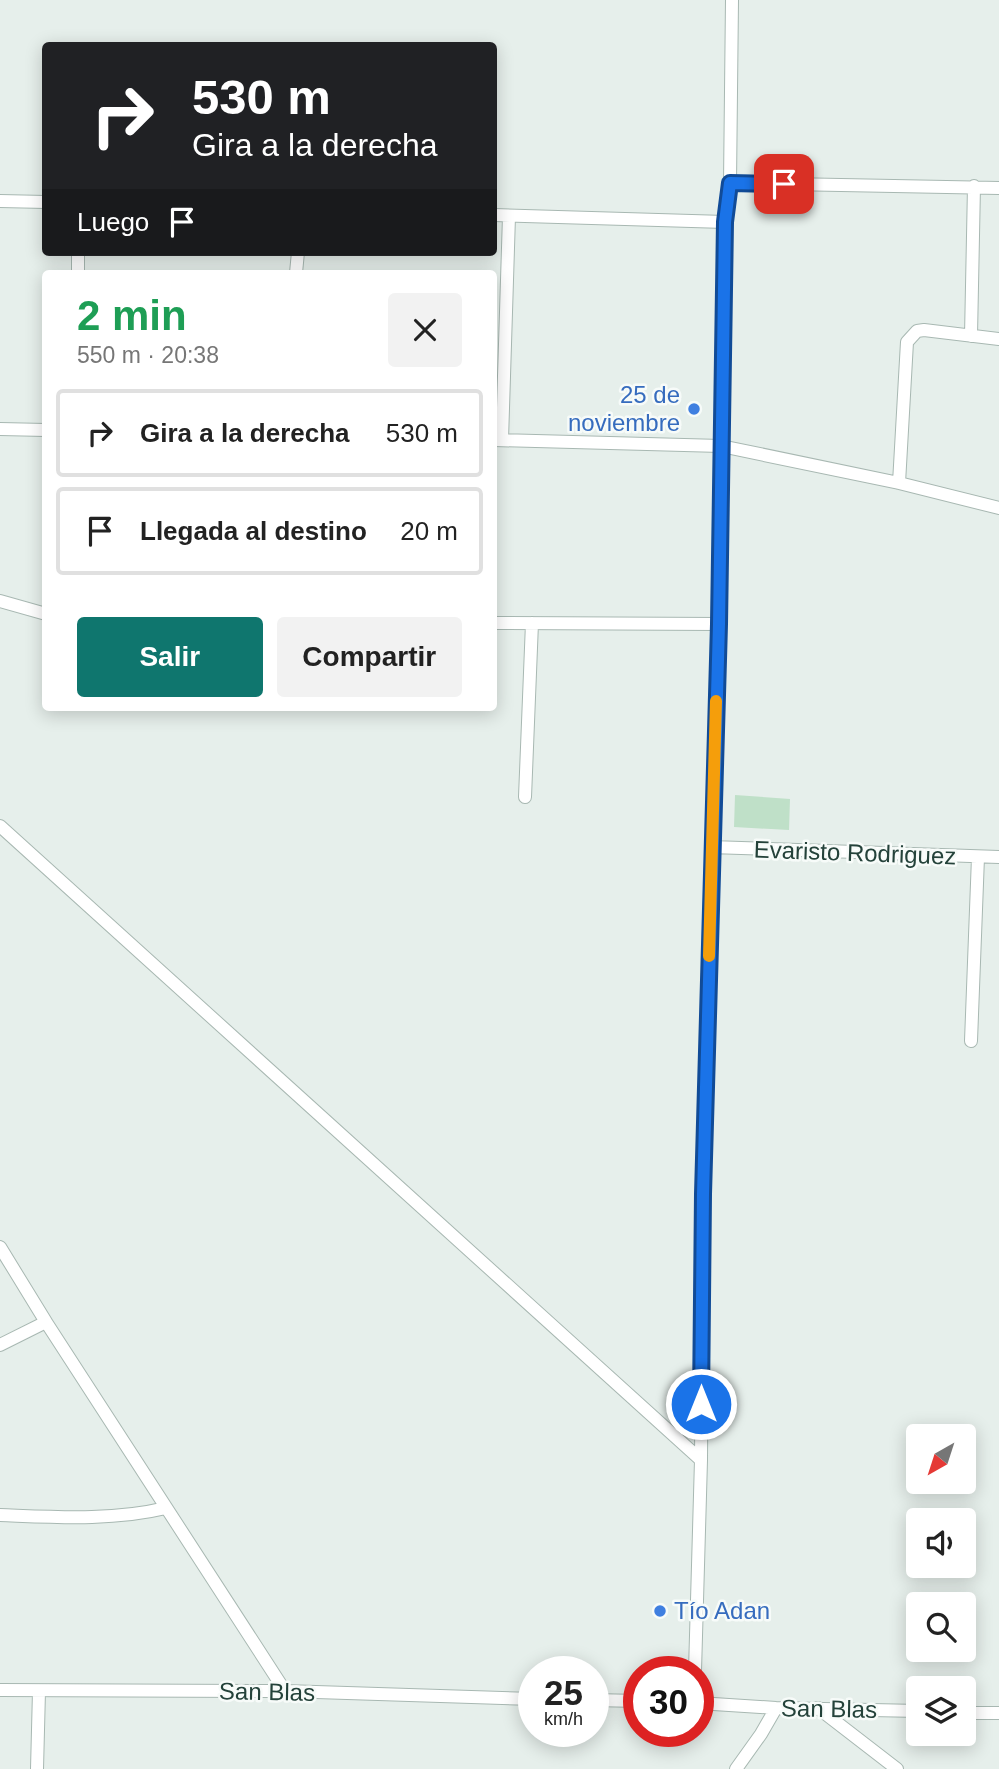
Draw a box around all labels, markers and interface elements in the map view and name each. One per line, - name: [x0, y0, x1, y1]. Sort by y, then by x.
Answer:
- icon: right: [77, 70, 168, 161]
- text: 530 m: [192, 70, 331, 124]
- text: Gira a la derecha: [192, 127, 437, 163]
- pin: [754, 154, 814, 214]
- icon: arrive: [765, 165, 803, 203]
- icon: arrive: [163, 203, 201, 241]
- text: Luego: [77, 207, 149, 237]
- text: 2 min: [77, 292, 187, 339]
- button: close: [388, 293, 462, 367]
- text: 550 m · 20:38: [77, 342, 219, 368]
- place label: 25 de noviembre: [568, 381, 680, 436]
- marker: 25 de noviembre: [686, 401, 702, 417]
- icon: right: [81, 414, 119, 452]
- text: Gira a la derecha: [140, 418, 350, 448]
- text: 530 m: [386, 418, 458, 448]
- icon: arrive: [81, 512, 119, 550]
- text: Llegada al destino: [140, 516, 367, 546]
- text: 20 m: [400, 516, 458, 546]
- button: Salir: [77, 617, 263, 697]
- button: Compartir: [277, 617, 462, 697]
- street label: Evaristo Rodriguez: [753, 835, 957, 870]
- position arrow: [664, 1367, 738, 1441]
- north arrow: [906, 1424, 976, 1494]
- map controls: [906, 1424, 976, 1746]
- button: sound: [906, 1508, 976, 1578]
- button: search: [906, 1592, 976, 1662]
- place label: Tío Adan: [674, 1597, 770, 1624]
- marker: Tío Adan: [652, 1603, 668, 1619]
- speed limit sign: 30: [623, 1656, 714, 1747]
- text: 25: [544, 1673, 583, 1712]
- button: layers: [906, 1676, 976, 1746]
- street label: San Blas: [219, 1677, 315, 1706]
- street label: San Blas: [781, 1694, 877, 1723]
- text: km/h: [544, 1709, 583, 1729]

